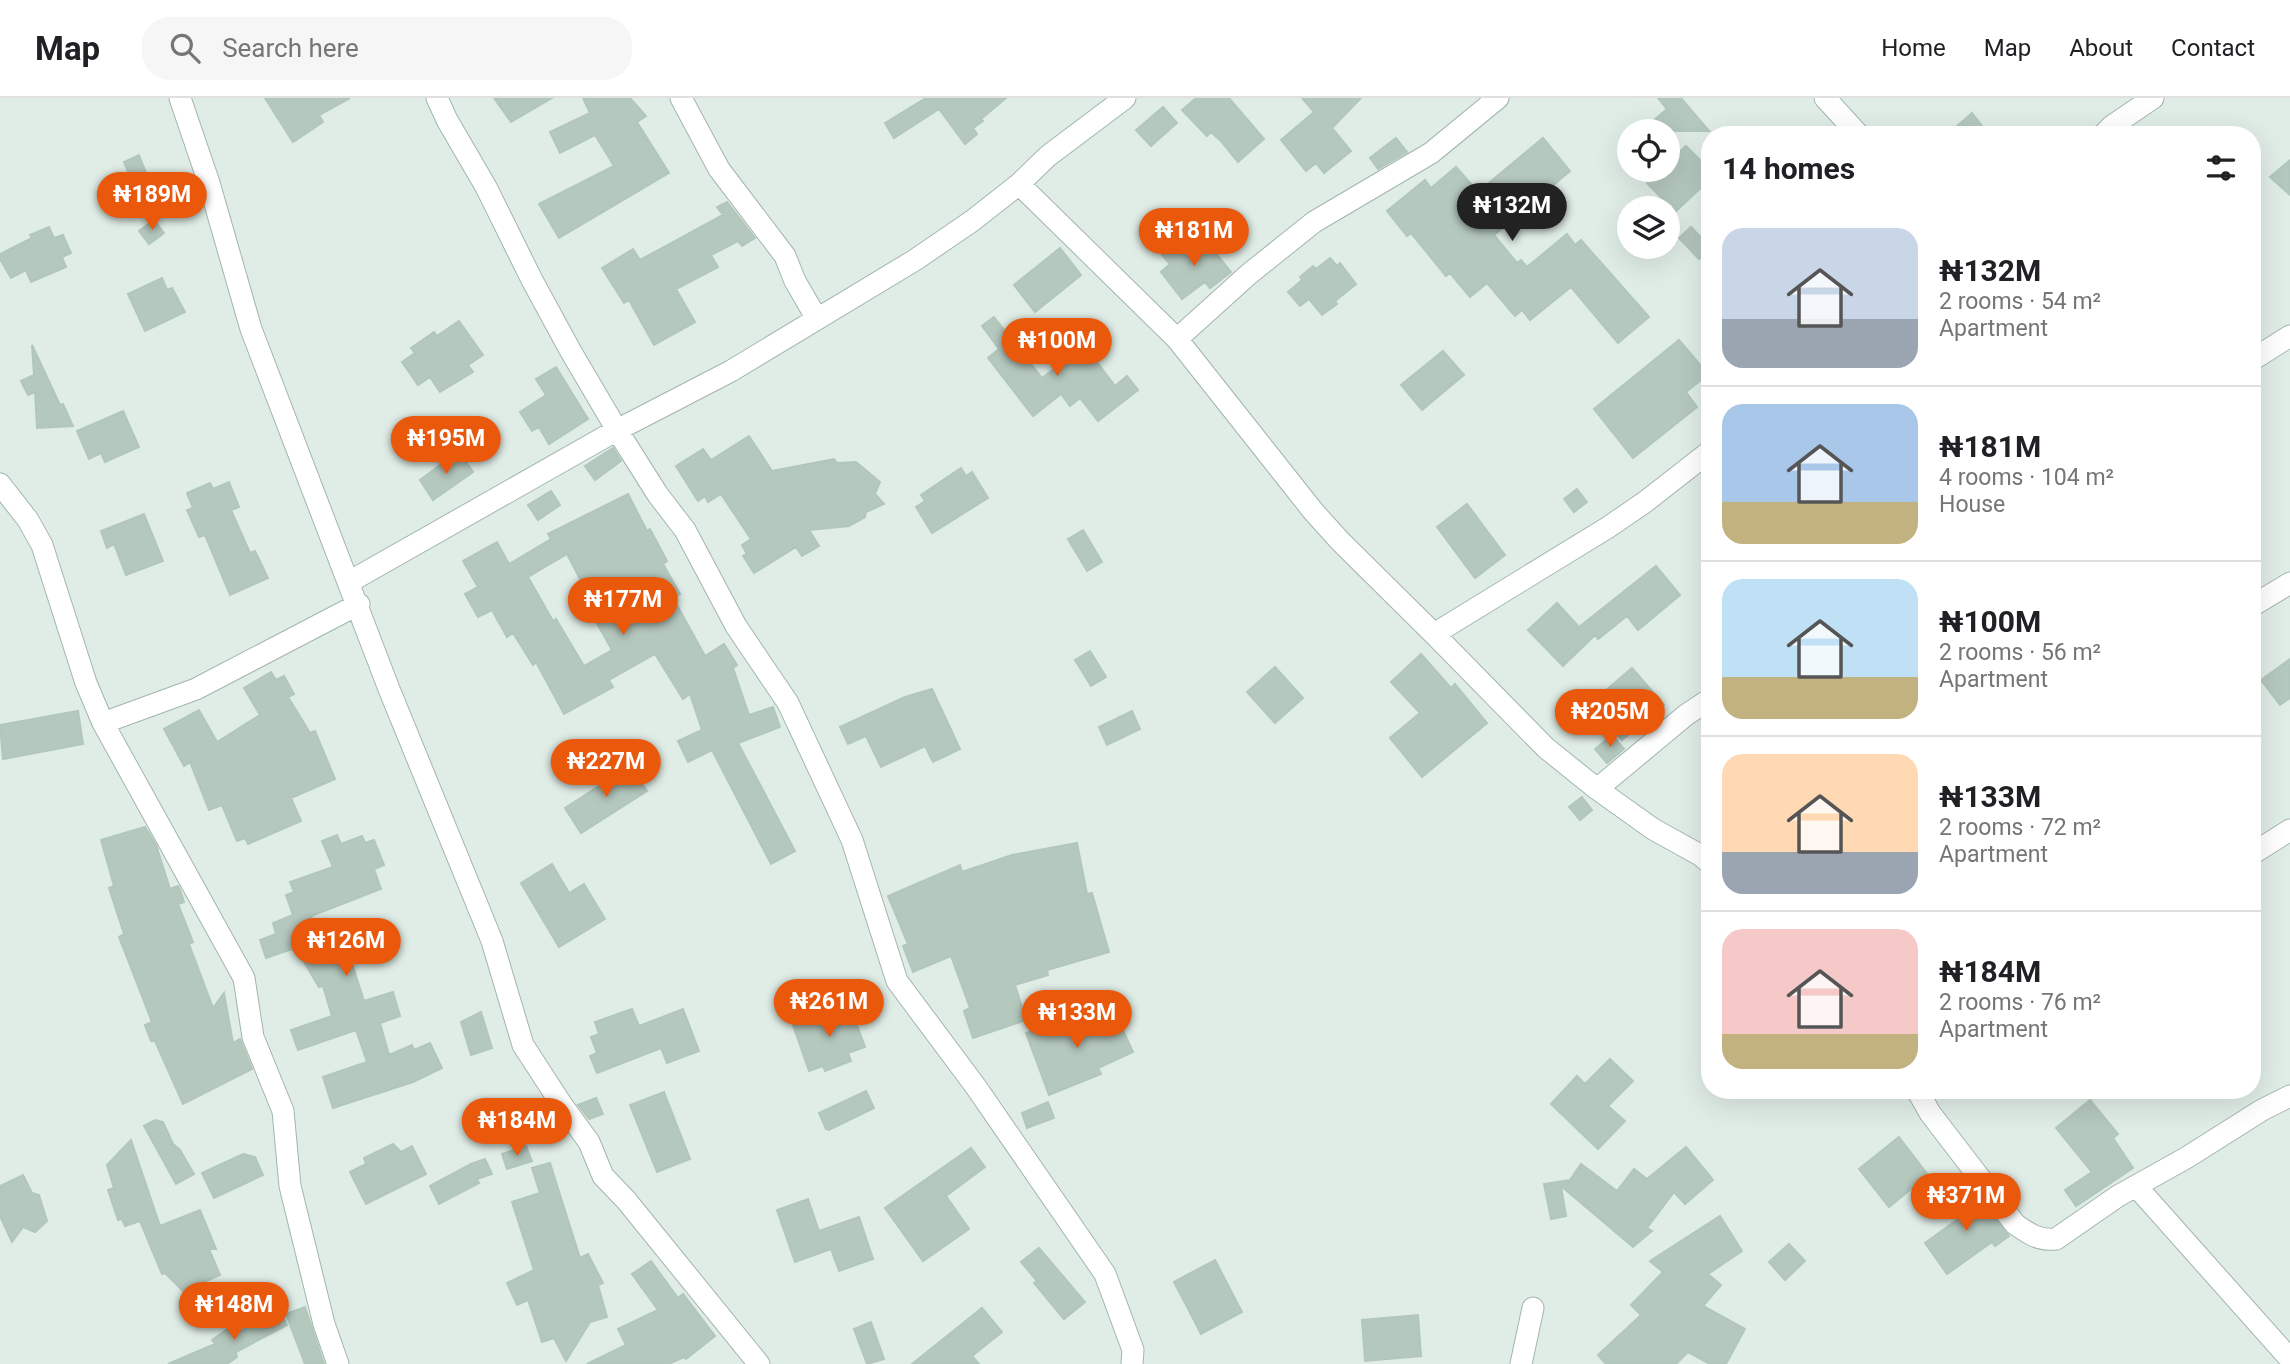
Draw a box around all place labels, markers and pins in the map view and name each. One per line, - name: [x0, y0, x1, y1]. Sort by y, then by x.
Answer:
- pin: ₦189M: [103, 172, 201, 232]
- pin: ₦132M: [1463, 184, 1561, 243]
- pin: ₦181M: [1145, 208, 1243, 268]
- pin: ₦100M: [1008, 318, 1106, 378]
- pin: ₦195M: [397, 416, 495, 476]
- pin: ₦177M: [574, 578, 672, 637]
- pin: ₦205M: [1561, 690, 1659, 749]
- pin: ₦227M: [557, 740, 655, 799]
- pin: ₦126M: [297, 918, 395, 978]
- pin: ₦261M: [780, 979, 878, 1039]
- pin: ₦133M: [1028, 990, 1126, 1050]
- pin: ₦184M: [468, 1098, 566, 1158]
- pin: ₦371M: [1917, 1174, 2015, 1233]
- pin: ₦148M: [185, 1282, 283, 1342]

